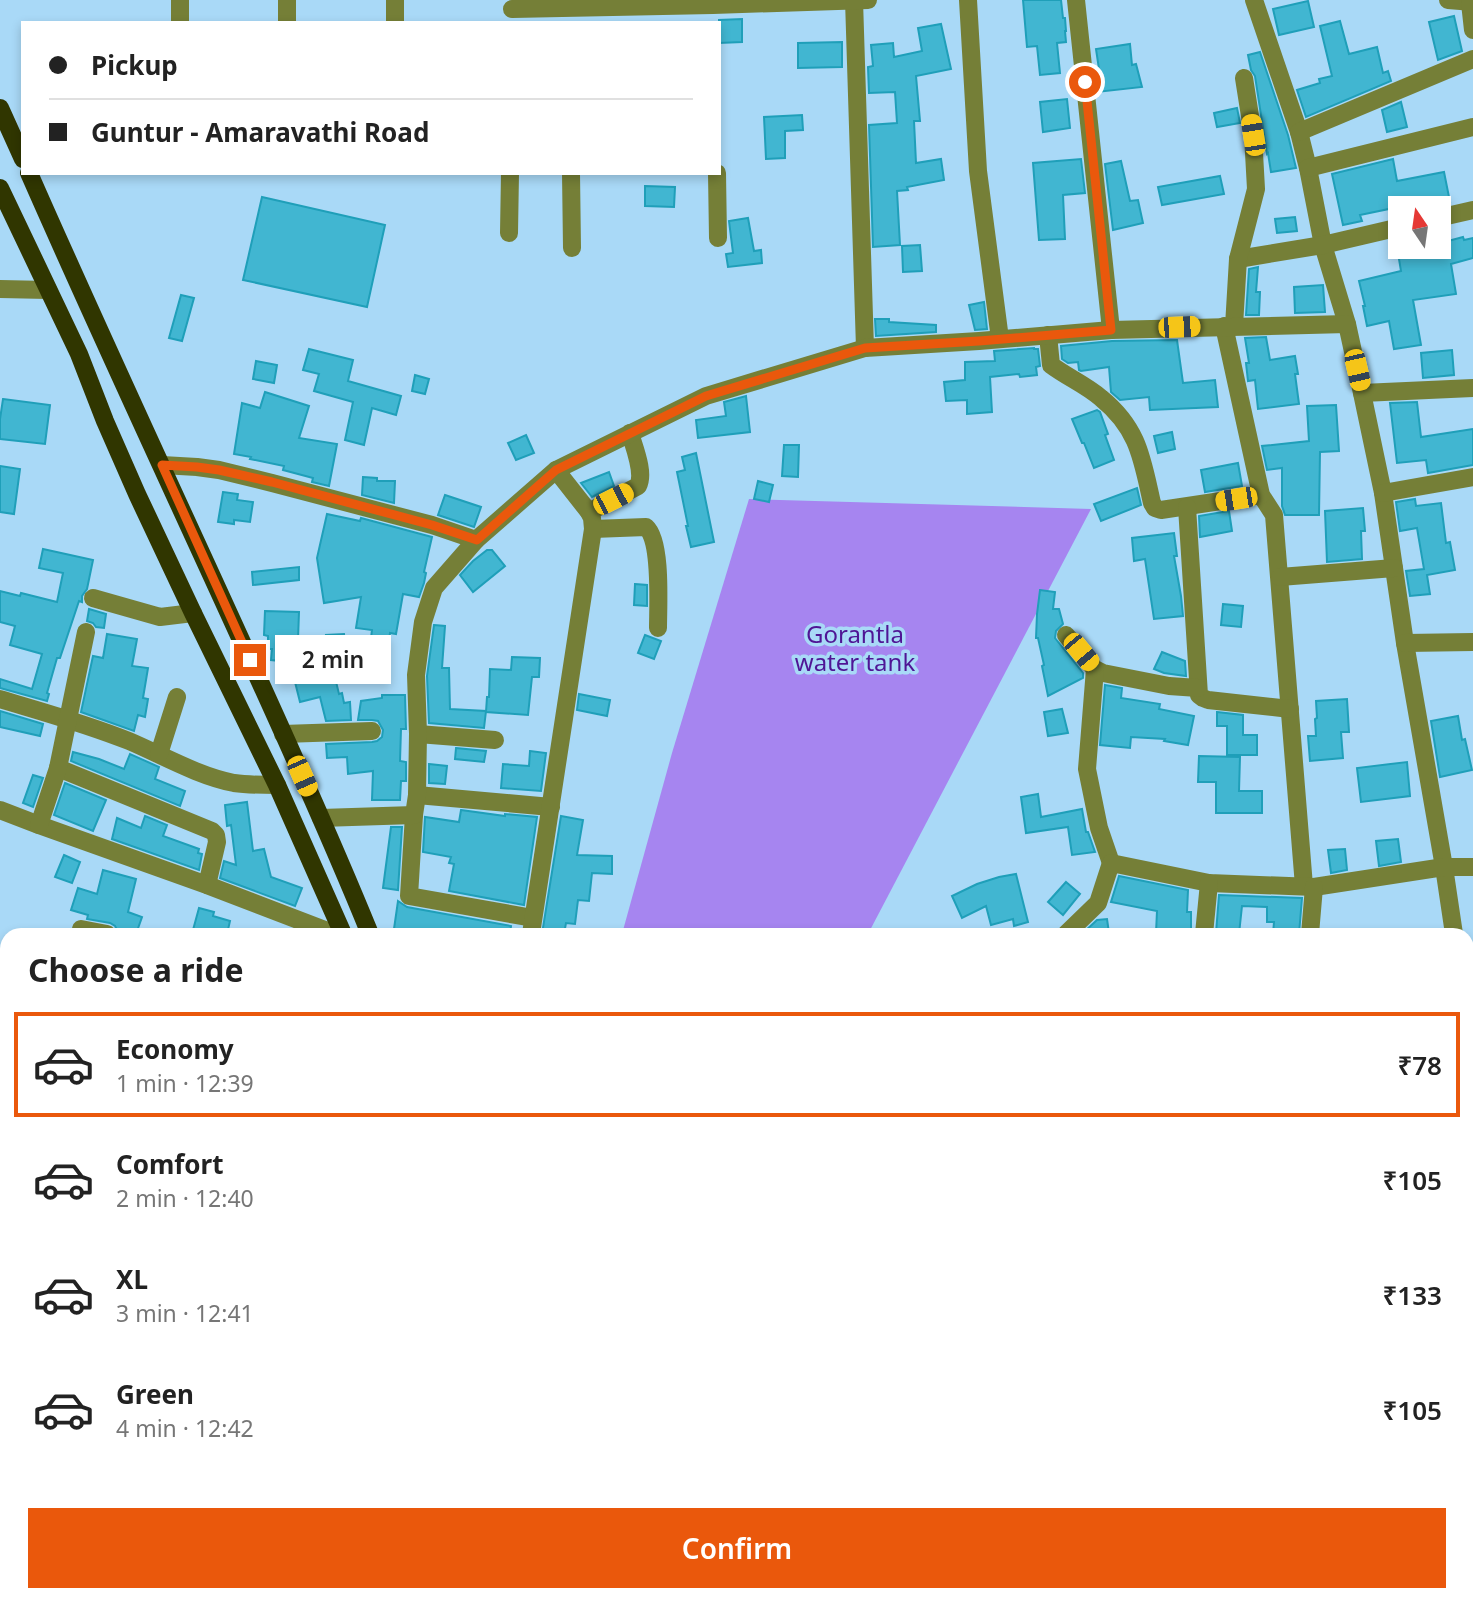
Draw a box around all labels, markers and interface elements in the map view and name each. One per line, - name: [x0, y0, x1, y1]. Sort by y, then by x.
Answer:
- text: Pickup: [91, 47, 178, 83]
- route start: [1069, 66, 1101, 98]
- car: [1240, 113, 1267, 157]
- text: Guntur - Amaravathi Road: [91, 114, 429, 150]
- north arrow: [1388, 196, 1451, 259]
- map controls: [1388, 196, 1451, 259]
- car: [1158, 316, 1201, 338]
- car: [1343, 347, 1372, 393]
- car: [590, 480, 637, 518]
- car: [1214, 485, 1259, 513]
- park label: Gorantla water tank: [795, 617, 915, 678]
- car: [1060, 629, 1103, 675]
- callout: 2 min: [274, 636, 390, 684]
- text: 2 min: [302, 643, 364, 675]
- route end: [234, 644, 266, 676]
- car: [284, 753, 321, 799]
- text: Choose a ride: [28, 948, 244, 991]
- text: Economy: [116, 1031, 234, 1067]
- icon: car: [32, 1033, 95, 1096]
- text: ₹78: [1397, 1047, 1442, 1083]
- text: 1 min · 12:39: [116, 1067, 254, 1099]
- text: Comfort: [116, 1146, 224, 1182]
- icon: car: [32, 1148, 95, 1211]
- text: ₹105: [1383, 1162, 1442, 1198]
- text: 2 min · 12:40: [116, 1182, 254, 1214]
- text: XL: [116, 1261, 148, 1297]
- icon: car: [32, 1263, 95, 1326]
- text: ₹133: [1383, 1277, 1442, 1313]
- text: 3 min · 12:41: [116, 1297, 254, 1329]
- text: Green: [116, 1376, 194, 1412]
- icon: car: [32, 1378, 95, 1441]
- text: ₹105: [1383, 1392, 1442, 1428]
- text: 4 min · 12:42: [116, 1412, 254, 1444]
- button: Confirm: [28, 1508, 1446, 1588]

